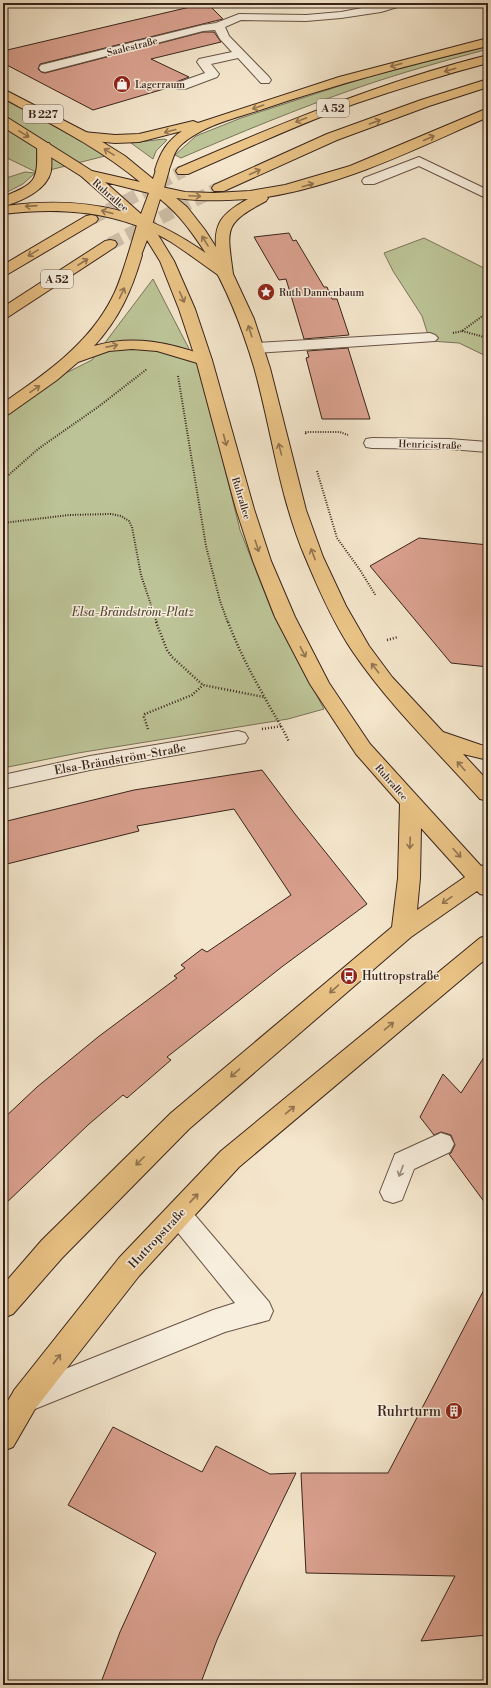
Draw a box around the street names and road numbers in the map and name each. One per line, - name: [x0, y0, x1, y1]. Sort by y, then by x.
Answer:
- street label: Saalestraße: [106, 35, 159, 59]
- road number: A 52: [317, 99, 349, 117]
- road number: B 227: [23, 105, 63, 123]
- street label: Ruhrallee: [90, 177, 131, 215]
- road number: A 52: [41, 270, 73, 288]
- street label: Henricistraße: [398, 438, 462, 452]
- street label: Ruhrallee: [229, 476, 253, 521]
- street label: Elsa-Brändström-Straße: [53, 741, 187, 778]
- street label: Ruhrallee: [372, 762, 410, 803]
- street label: Huttropstraße: [126, 1205, 189, 1272]

